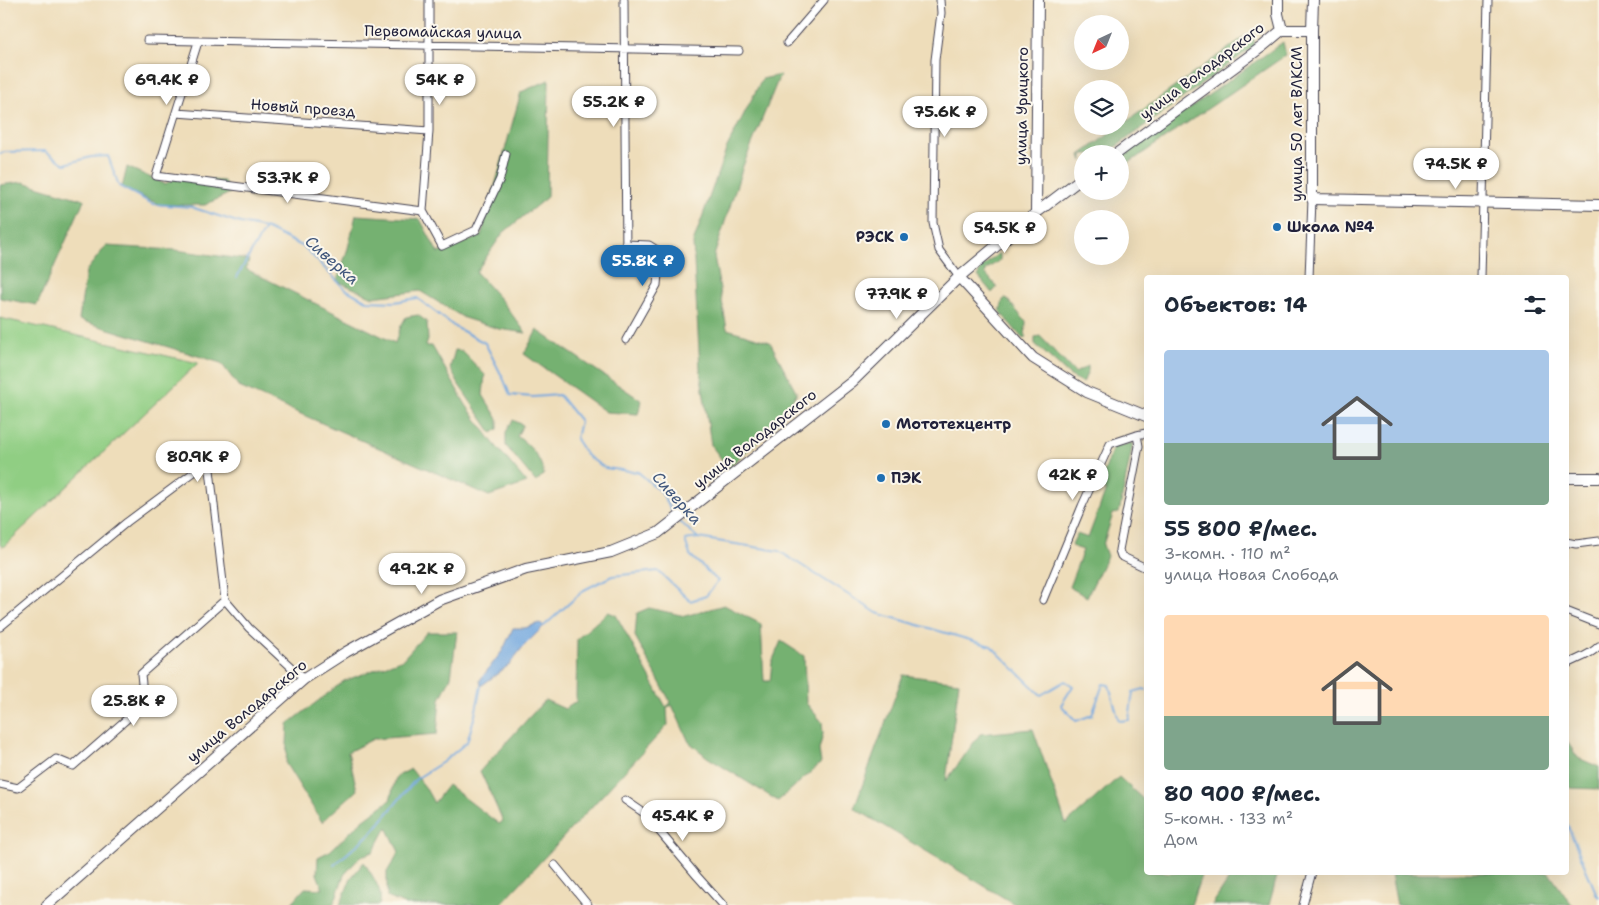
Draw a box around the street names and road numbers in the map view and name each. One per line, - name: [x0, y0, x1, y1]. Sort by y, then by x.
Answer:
- street label: улица Володарского: [1136, 18, 1268, 124]
- street label: Первомайская улица: [364, 21, 523, 43]
- street label: улица 50 лет ВЛКСМ: [1287, 46, 1307, 202]
- street label: улица Урицкого: [1011, 47, 1033, 165]
- street label: Новый проезд: [250, 94, 357, 122]
- street label: улица Володарского: [689, 385, 821, 493]
- street label: улица Володарского: [183, 655, 311, 767]

